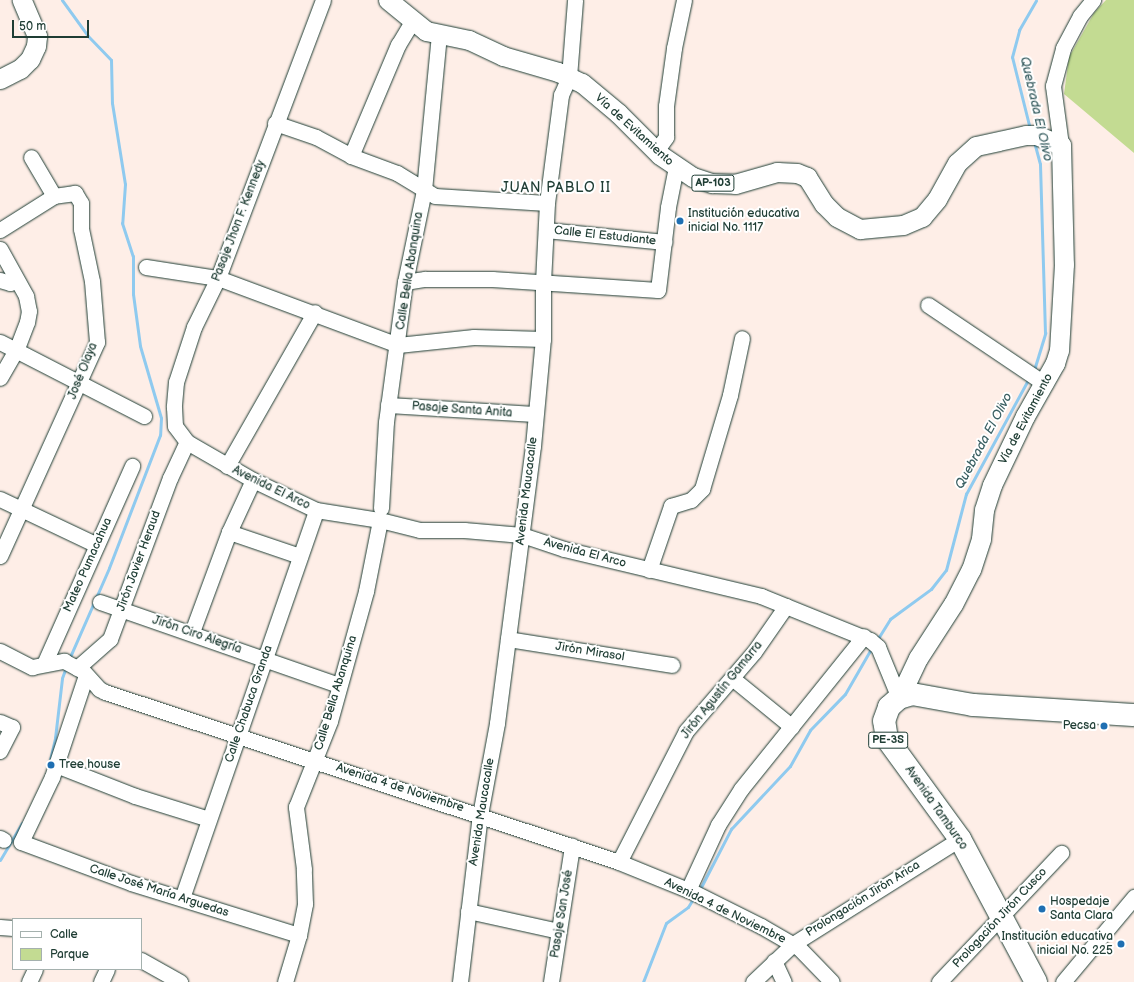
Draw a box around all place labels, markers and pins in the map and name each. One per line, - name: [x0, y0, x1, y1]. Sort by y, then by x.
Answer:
- place label: Institución educativa inicial No. 1117: [688, 207, 800, 235]
- marker: Institución educativa inicial No. 1117: [675, 216, 685, 226]
- place label: Pecsa: [1063, 719, 1096, 733]
- marker: Pecsa: [1099, 721, 1109, 731]
- place label: Tree house: [59, 758, 120, 772]
- marker: Tree house: [46, 760, 56, 770]
- place label: Hospedaje Santa Clara: [1050, 895, 1113, 923]
- marker: Hospedaje Santa Clara: [1037, 904, 1047, 914]
- place label: Institución educativa inicial No. 225: [1001, 930, 1113, 958]
- marker: Institución educativa inicial No. 225: [1116, 939, 1126, 949]

